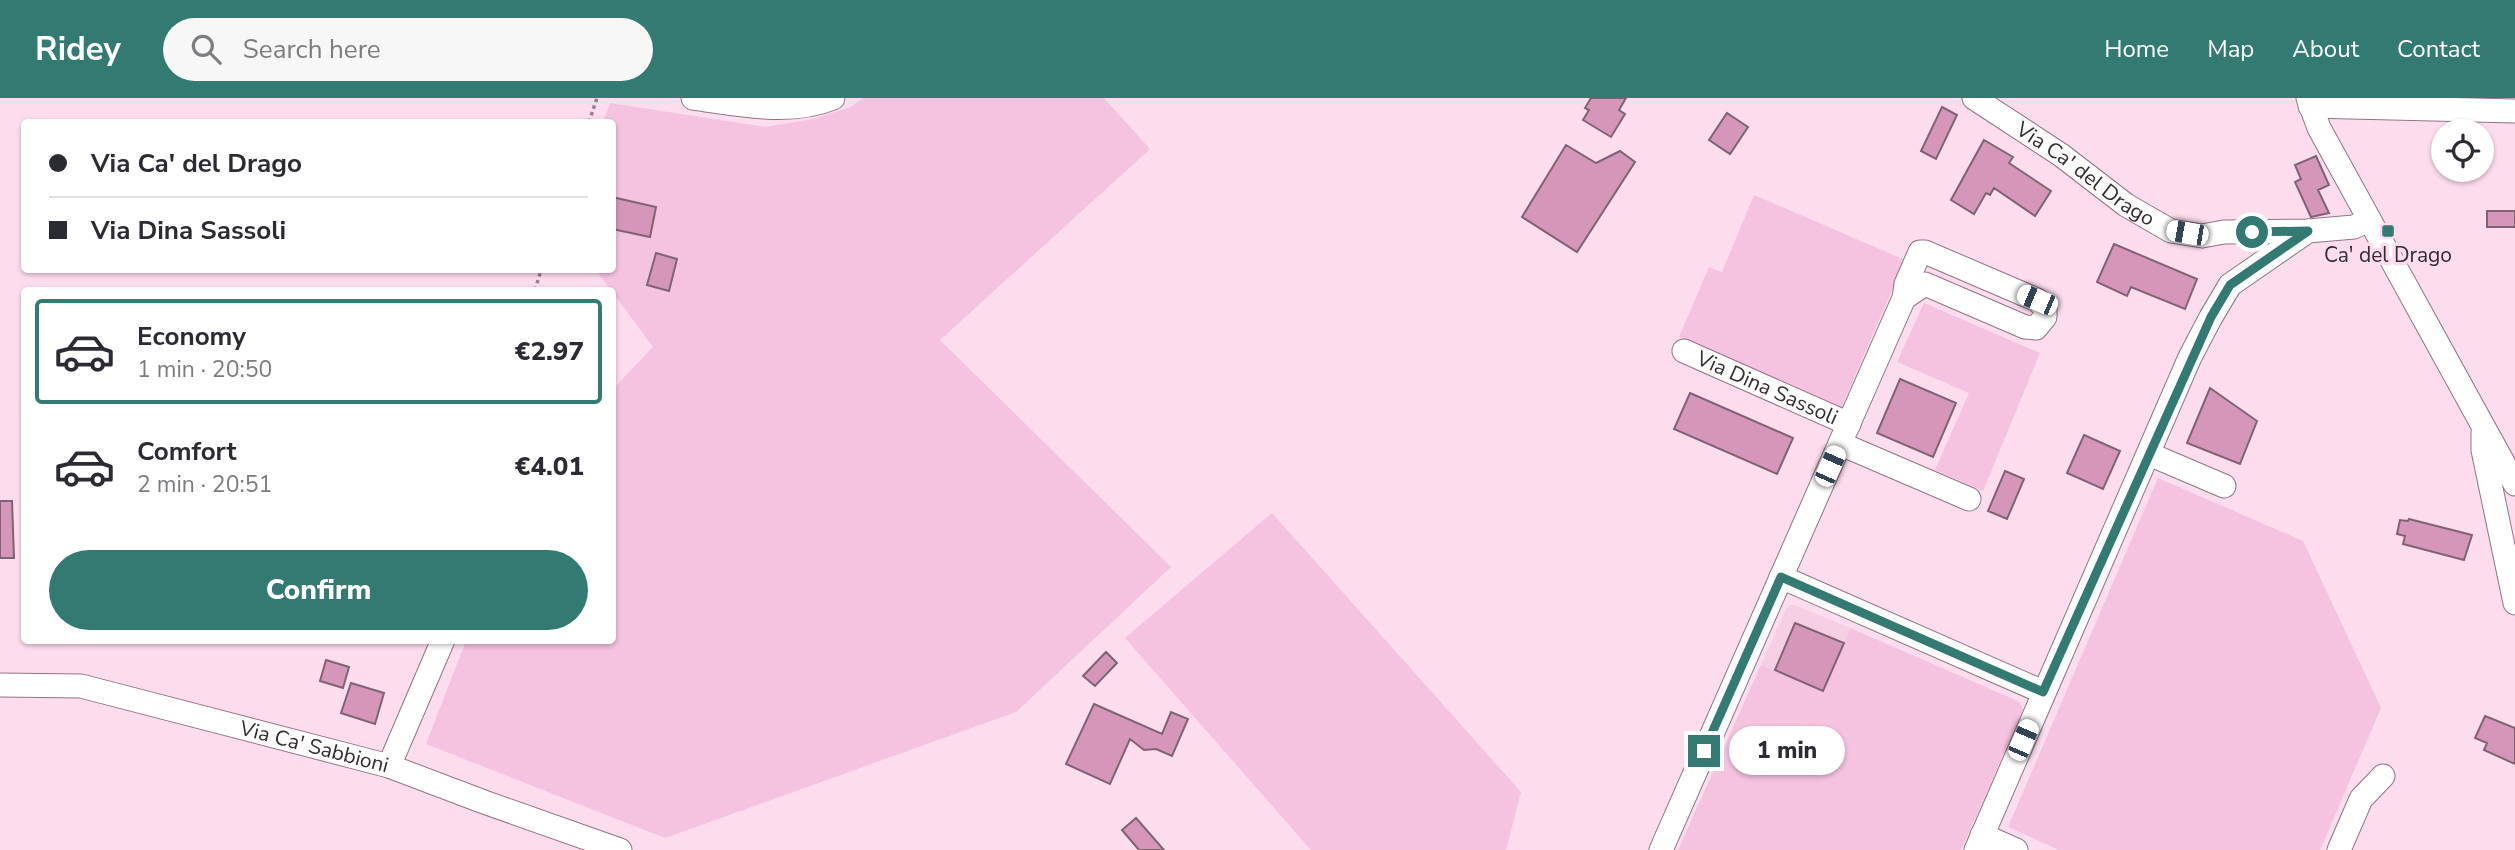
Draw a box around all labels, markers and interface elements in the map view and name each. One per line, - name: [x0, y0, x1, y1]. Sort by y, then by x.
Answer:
- search box: [163, 18, 653, 81]
- text: Ridey: [35, 27, 121, 72]
- icon: search: [187, 30, 225, 68]
- text: Search here: [243, 32, 381, 67]
- text: Home: [2104, 33, 2169, 65]
- text: Map: [2207, 33, 2254, 65]
- text: About: [2292, 33, 2359, 65]
- text: Contact: [2397, 33, 2480, 65]
- street label: Via Ca' del Drago: [2010, 115, 2160, 233]
- map controls: [2431, 119, 2494, 182]
- button: locate: [2431, 119, 2494, 182]
- text: Via Ca' del Drago: [91, 146, 302, 181]
- text: Via Dina Sassoli: [91, 213, 286, 248]
- route start: [2236, 216, 2268, 248]
- car: [2165, 219, 2210, 247]
- marker: Ca' del Drago: [2380, 223, 2396, 239]
- place label: Ca' del Drago: [2324, 241, 2452, 269]
- car: [2014, 282, 2061, 318]
- text: Economy: [137, 319, 246, 354]
- icon: car: [53, 320, 116, 383]
- text: €2.97: [515, 334, 584, 369]
- street label: Via Dina Sassoli: [1691, 344, 1842, 431]
- text: 1 min · 20:50: [137, 354, 272, 385]
- text: Comfort: [137, 434, 237, 469]
- icon: car: [53, 435, 116, 498]
- car: [1812, 443, 1849, 489]
- text: €4.01: [515, 449, 584, 484]
- text: 2 min · 20:51: [137, 469, 272, 500]
- button: Confirm: [49, 550, 588, 630]
- street label: Via Ca' Sabbioni: [236, 714, 392, 779]
- car: [2006, 717, 2041, 763]
- callout: 1 min: [1728, 726, 1844, 776]
- route end: [1688, 735, 1720, 767]
- text: 1 min: [1757, 735, 1817, 766]

